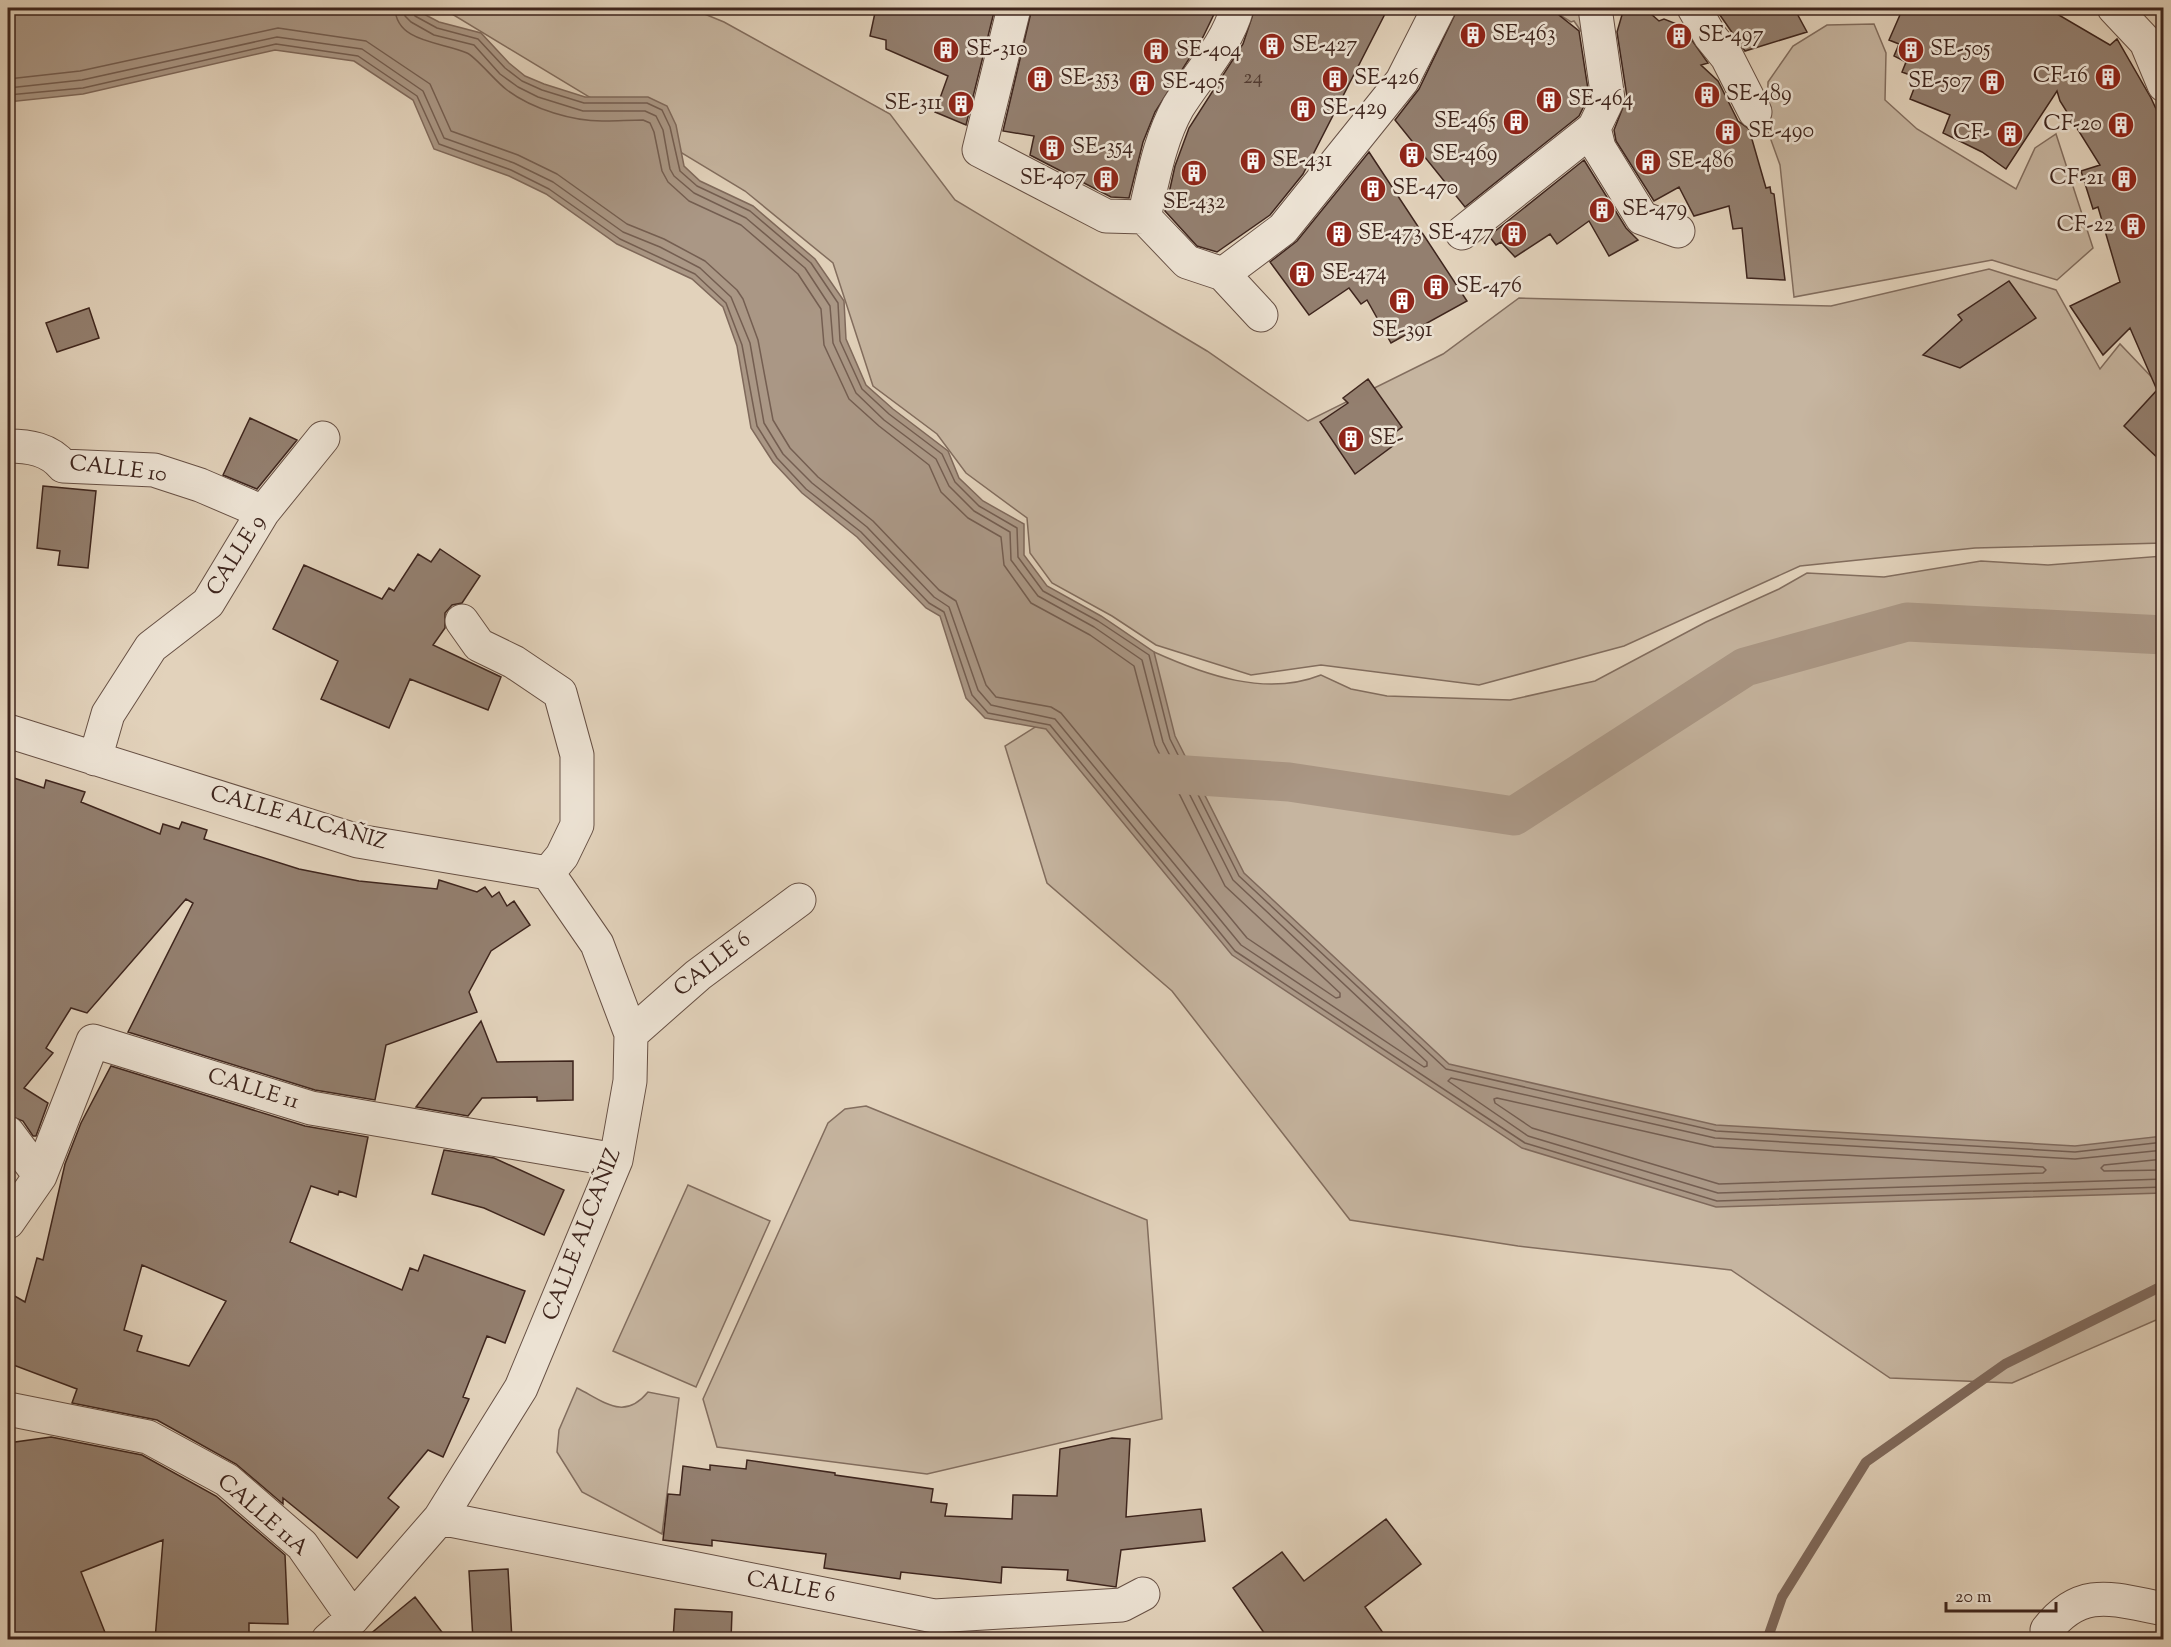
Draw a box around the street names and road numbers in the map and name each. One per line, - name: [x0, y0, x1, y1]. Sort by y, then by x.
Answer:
- street label: CALLE 10: [67, 448, 169, 492]
- street label: CALLE 9: [200, 509, 274, 603]
- street label: CALLE ALCAÑIZ: [206, 778, 390, 859]
- street label: CALLE 6: [668, 925, 758, 1005]
- street label: CALLE 11: [203, 1061, 303, 1119]
- street label: CALLE ALCAÑIZ: [534, 1144, 631, 1326]
- street label: CALLE 11A: [209, 1467, 315, 1565]
- street label: CALLE 6: [744, 1564, 838, 1612]

